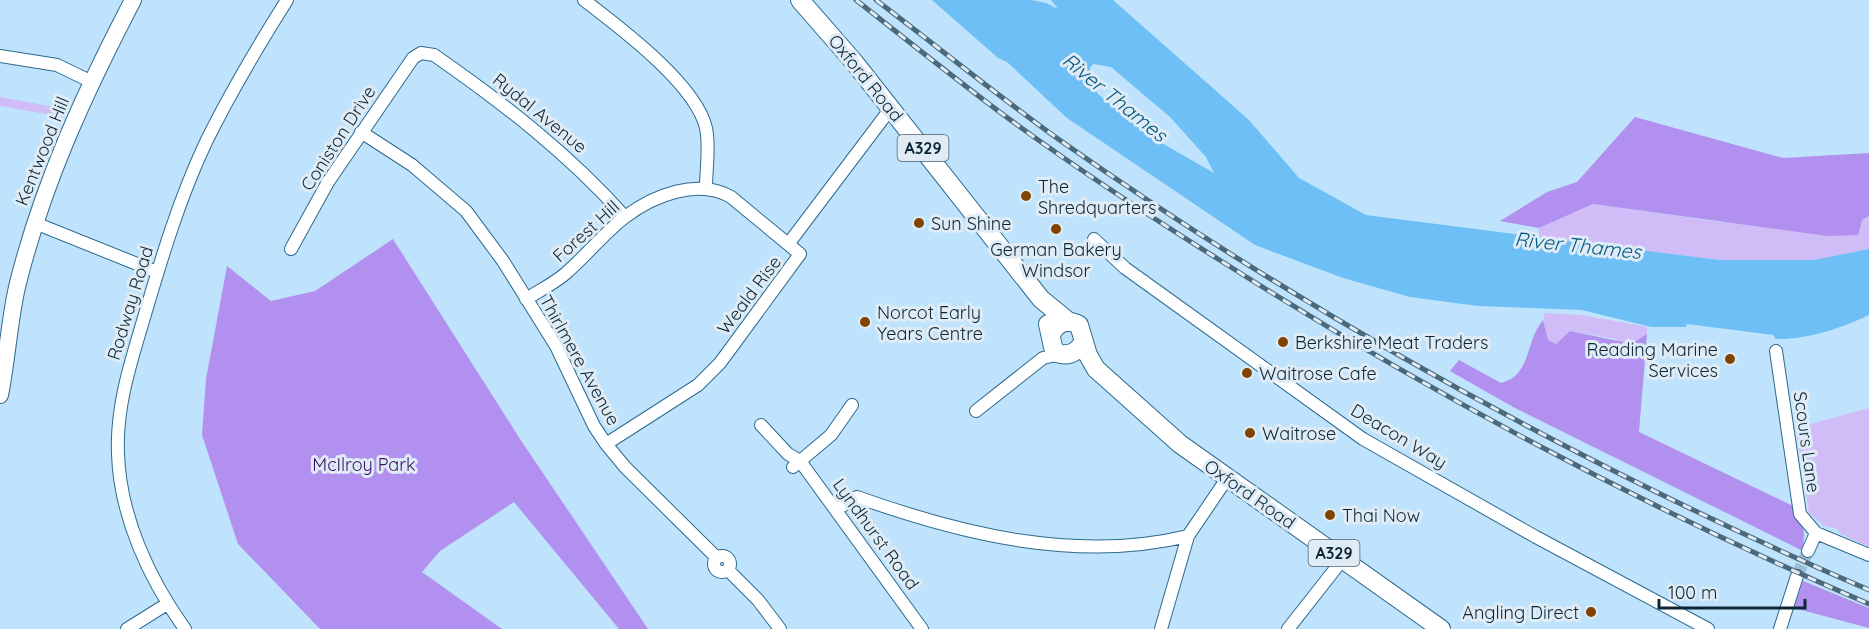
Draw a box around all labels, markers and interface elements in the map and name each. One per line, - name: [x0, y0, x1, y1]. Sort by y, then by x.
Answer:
- street label: Oxford Road: [824, 30, 908, 126]
- water label: River Thames: [1058, 47, 1174, 148]
- street label: Rydal Avenue: [488, 68, 592, 158]
- street label: Coniston Drive: [295, 81, 381, 195]
- street label: Kentwood Hill: [10, 93, 74, 209]
- road number: A329: [898, 135, 948, 161]
- place label: The Shredquarters: [1038, 175, 1157, 219]
- marker: The Shredquarters: [1019, 189, 1033, 203]
- street label: Forest Hill: [548, 195, 624, 267]
- place label: Sun Shine: [931, 212, 1011, 235]
- marker: Sun Shine: [912, 216, 926, 230]
- marker: German Bakery Windsor: [1049, 222, 1063, 236]
- water label: River Thames: [1513, 226, 1644, 264]
- place label: German Bakery Windsor: [990, 238, 1122, 282]
- street label: Rodway Road: [102, 243, 158, 363]
- street label: Weald Rise: [712, 251, 786, 339]
- street label: Thirlmere Avenue: [535, 291, 625, 429]
- place label: Norcot Early Years Centre: [877, 301, 983, 345]
- marker: Norcot Early Years Centre: [858, 315, 872, 329]
- place label: Berkshire Meat Traders: [1295, 331, 1488, 354]
- marker: Berkshire Meat Traders: [1276, 335, 1290, 349]
- place label: Reading Marine Services: [1586, 338, 1718, 382]
- marker: Reading Marine Services: [1723, 352, 1737, 366]
- place label: Waitrose Cafe: [1259, 362, 1377, 385]
- marker: Waitrose Cafe: [1240, 366, 1254, 380]
- street label: Scours Lane: [1789, 390, 1825, 494]
- street label: Deacon Way: [1347, 398, 1451, 474]
- place label: Waitrose: [1262, 422, 1336, 445]
- marker: Waitrose: [1243, 426, 1257, 440]
- park label: McIlroy Park: [312, 453, 416, 476]
- street label: Oxford Road: [1200, 454, 1300, 534]
- street label: Lyndhurst Road: [828, 474, 924, 594]
- place label: Thai Now: [1342, 504, 1420, 527]
- marker: Thai Now: [1323, 508, 1337, 522]
- road number: A329: [1308, 540, 1360, 566]
- scale bar: [1659, 572, 1804, 610]
- text: 100 m: [1668, 581, 1717, 604]
- place label: Angling Direct: [1462, 601, 1579, 624]
- marker: Angling Direct: [1584, 605, 1598, 619]

